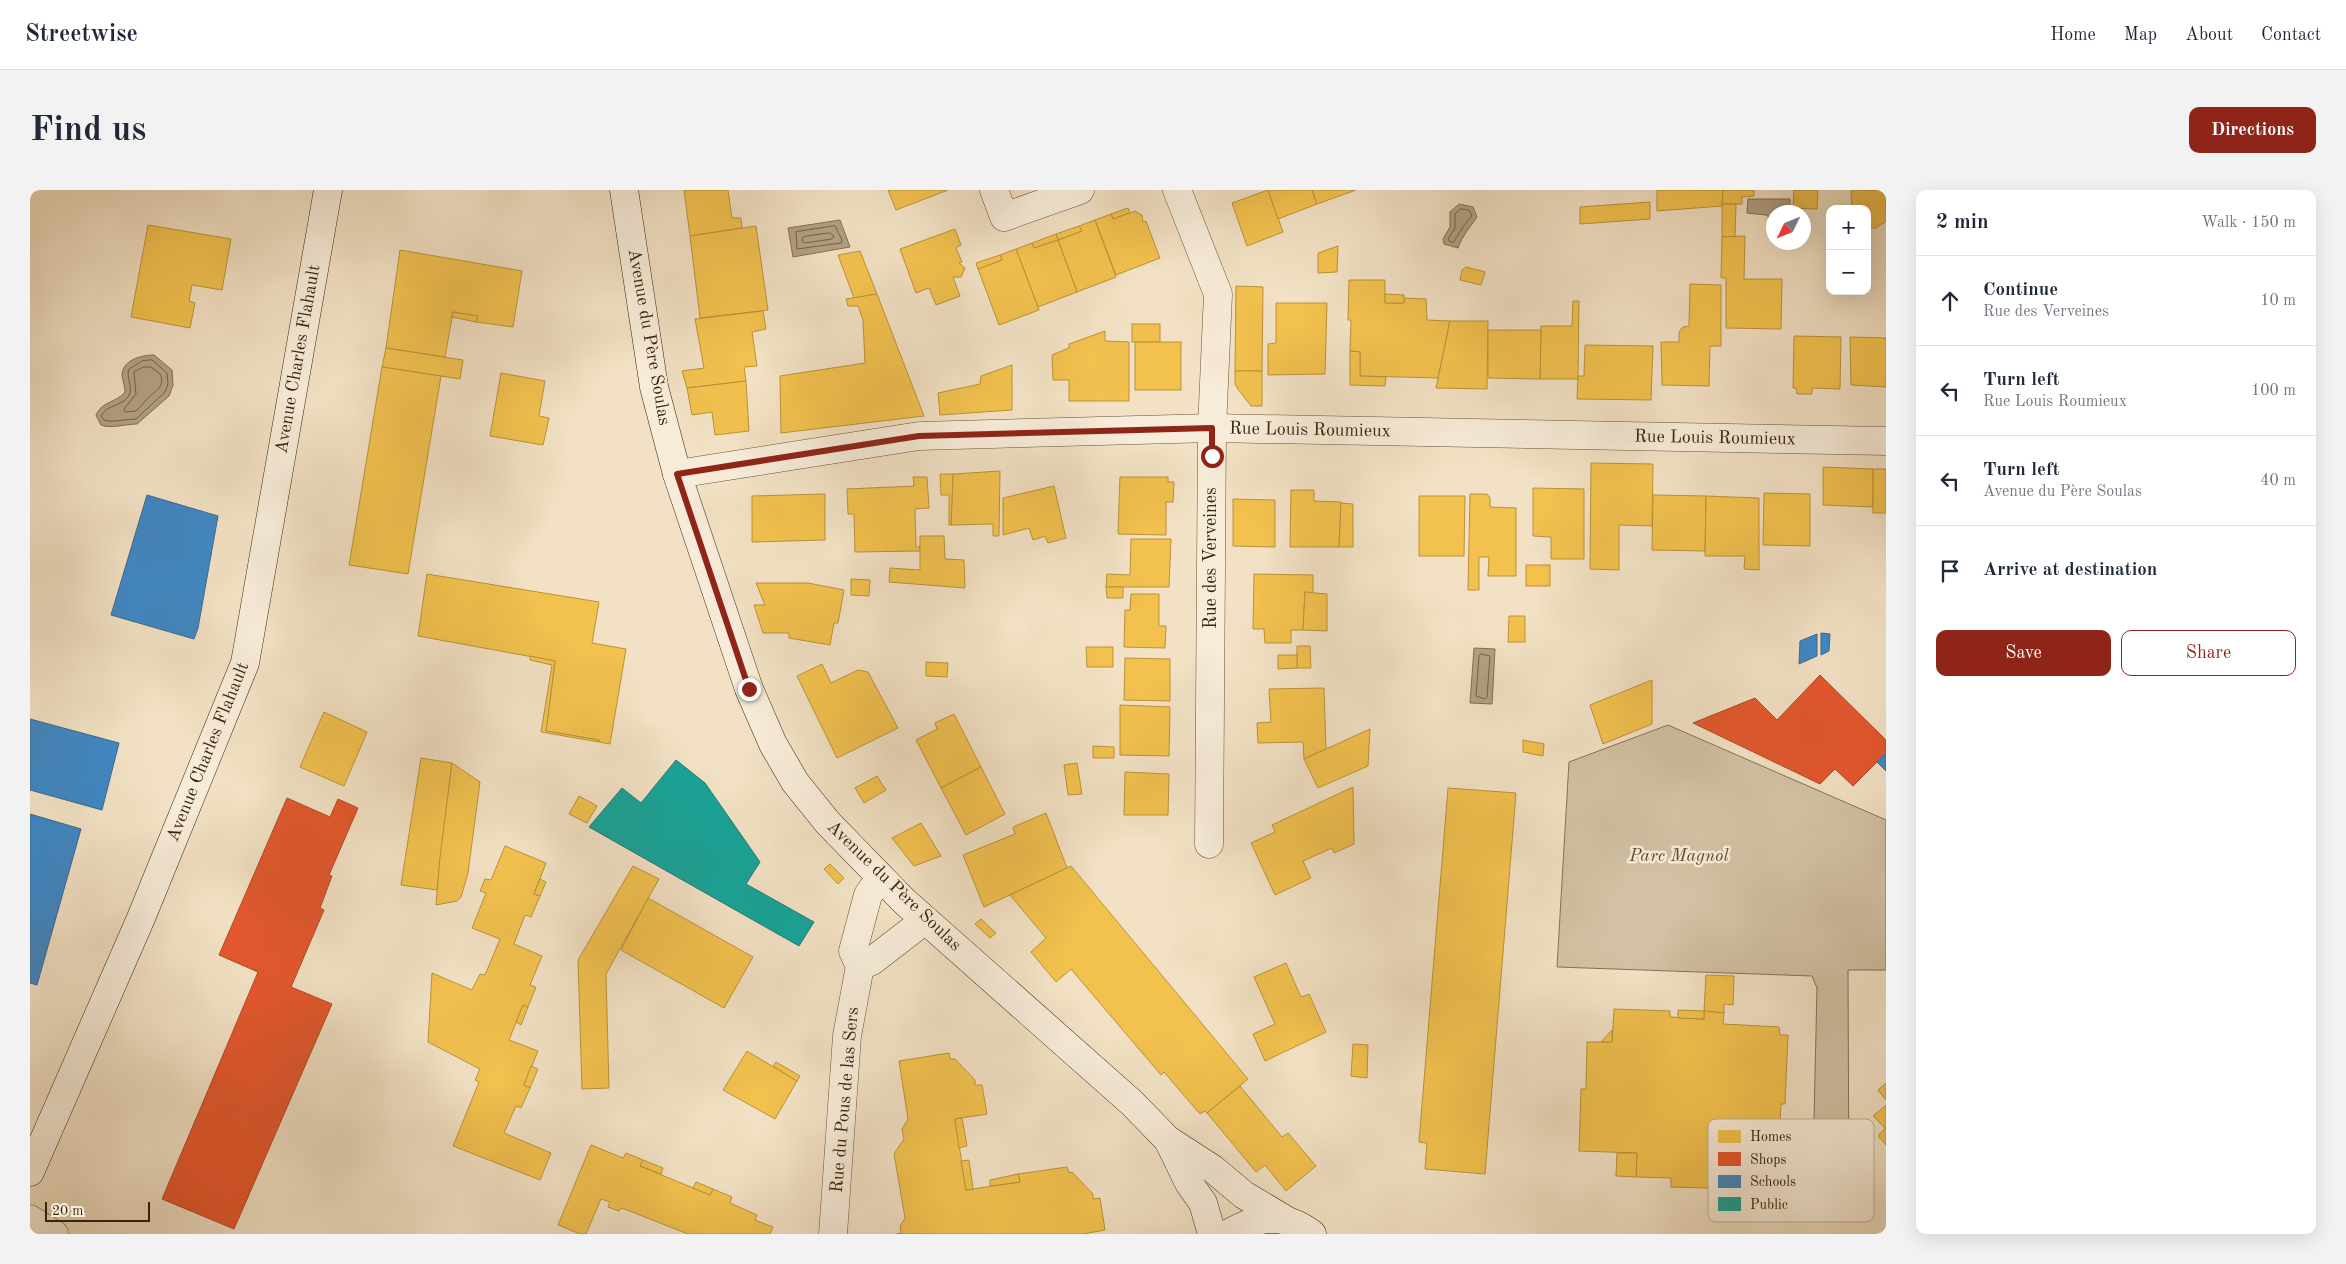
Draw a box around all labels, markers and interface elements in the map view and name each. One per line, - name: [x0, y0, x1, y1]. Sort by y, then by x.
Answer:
- text: Streetwise: [25, 23, 138, 47]
- text: Home: [2050, 26, 2096, 44]
- text: Map: [2124, 26, 2157, 44]
- text: About: [2185, 26, 2233, 44]
- text: Contact: [2261, 26, 2321, 44]
- button: Directions: [2189, 107, 2316, 153]
- text: Find us: [30, 113, 146, 148]
- north arrow: [1766, 205, 1811, 250]
- map controls: [1826, 205, 1871, 295]
- button: +: [1826, 205, 1871, 250]
- text: 2 min: [1936, 212, 1989, 233]
- text: Walk · 150 m: [2201, 215, 2296, 231]
- street label: Avenue du Père Soulas: [625, 247, 673, 427]
- button: −: [1826, 250, 1871, 295]
- street label: Avenue Charles Flahault: [272, 263, 324, 455]
- text: Continue: [1983, 281, 2058, 300]
- icon: ahead: [1936, 287, 1964, 315]
- text: 10 m: [2260, 293, 2296, 309]
- text: Rue des Verveines: [1983, 304, 2109, 320]
- text: Turn left: [1983, 371, 2060, 390]
- icon: left: [1936, 377, 1964, 405]
- text: 100 m: [2251, 383, 2296, 399]
- text: Rue Louis Roumieux: [1983, 394, 2127, 410]
- street label: Rue Louis Roumieux: [1229, 420, 1391, 440]
- street label: Rue Louis Roumieux: [1634, 428, 1796, 448]
- route start: [1201, 445, 1224, 468]
- text: Turn left: [1983, 461, 2060, 480]
- icon: left: [1936, 467, 1964, 495]
- text: 40 m: [2260, 473, 2296, 489]
- text: Avenue du Père Soulas: [1983, 484, 2142, 500]
- street label: Rue des Verveines: [1202, 487, 1220, 629]
- icon: arrive: [1936, 557, 1964, 585]
- text: Arrive at destination: [1983, 561, 2157, 580]
- button: Save: [1936, 630, 2111, 676]
- button: Share: [2121, 630, 2296, 676]
- street label: Avenue Charles Flahault: [164, 660, 252, 844]
- route end: [738, 678, 761, 701]
- street label: Avenue du Père Soulas: [823, 817, 965, 955]
- park label: Parc Magnol: [1628, 847, 1729, 865]
- street label: Rue du Pous de las Sers: [828, 1006, 862, 1194]
- legend: [1708, 1119, 1874, 1222]
- text: Homes: [1750, 1130, 1792, 1144]
- text: Shops: [1750, 1153, 1787, 1167]
- text: Schools: [1750, 1175, 1796, 1189]
- text: Public: [1750, 1198, 1788, 1212]
- scale bar: [45, 1199, 150, 1222]
- text: 20 m: [52, 1204, 83, 1218]

